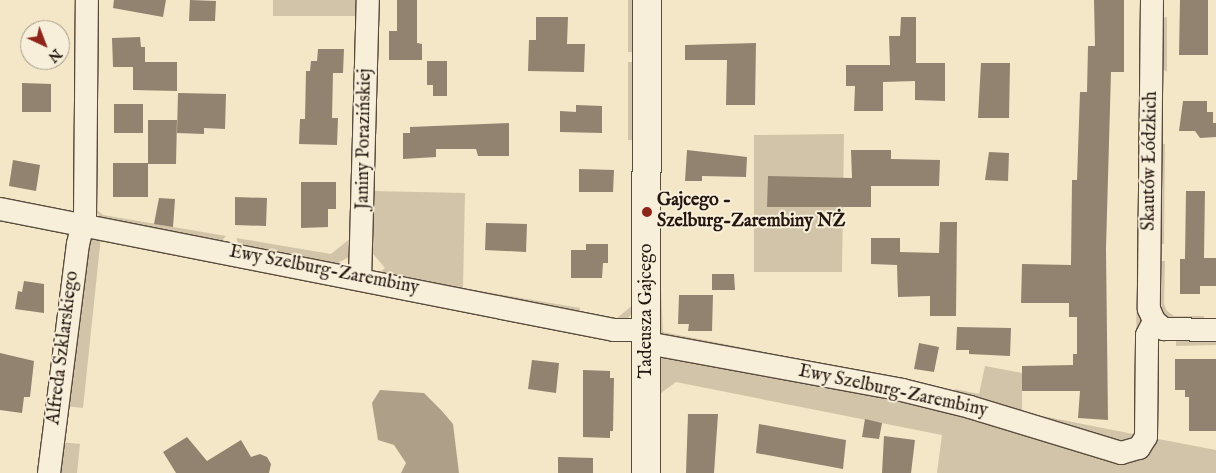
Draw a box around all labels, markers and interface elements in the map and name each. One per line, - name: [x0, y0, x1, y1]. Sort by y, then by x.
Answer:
- north arrow: [20, 20, 70, 70]
- text: N: [44, 45, 65, 66]
- street label: Janiny Porazińskiej: [353, 68, 377, 210]
- street label: Skautów Łódzkich: [1139, 91, 1163, 231]
- place label: Gajcego - Szelburg-Zarembiny NŻ: [657, 191, 845, 233]
- marker: Gajcego - Szelburg-Zarembiny NŻ: [641, 206, 653, 218]
- street label: Ewy Szelburg-Zarembiny: [227, 242, 421, 300]
- street label: Tadeusza Gajcego: [636, 244, 658, 378]
- street label: Alfreda Szklarskiego: [44, 270, 84, 426]
- street label: Ewy Szelburg-Zarembiny: [796, 361, 990, 423]

